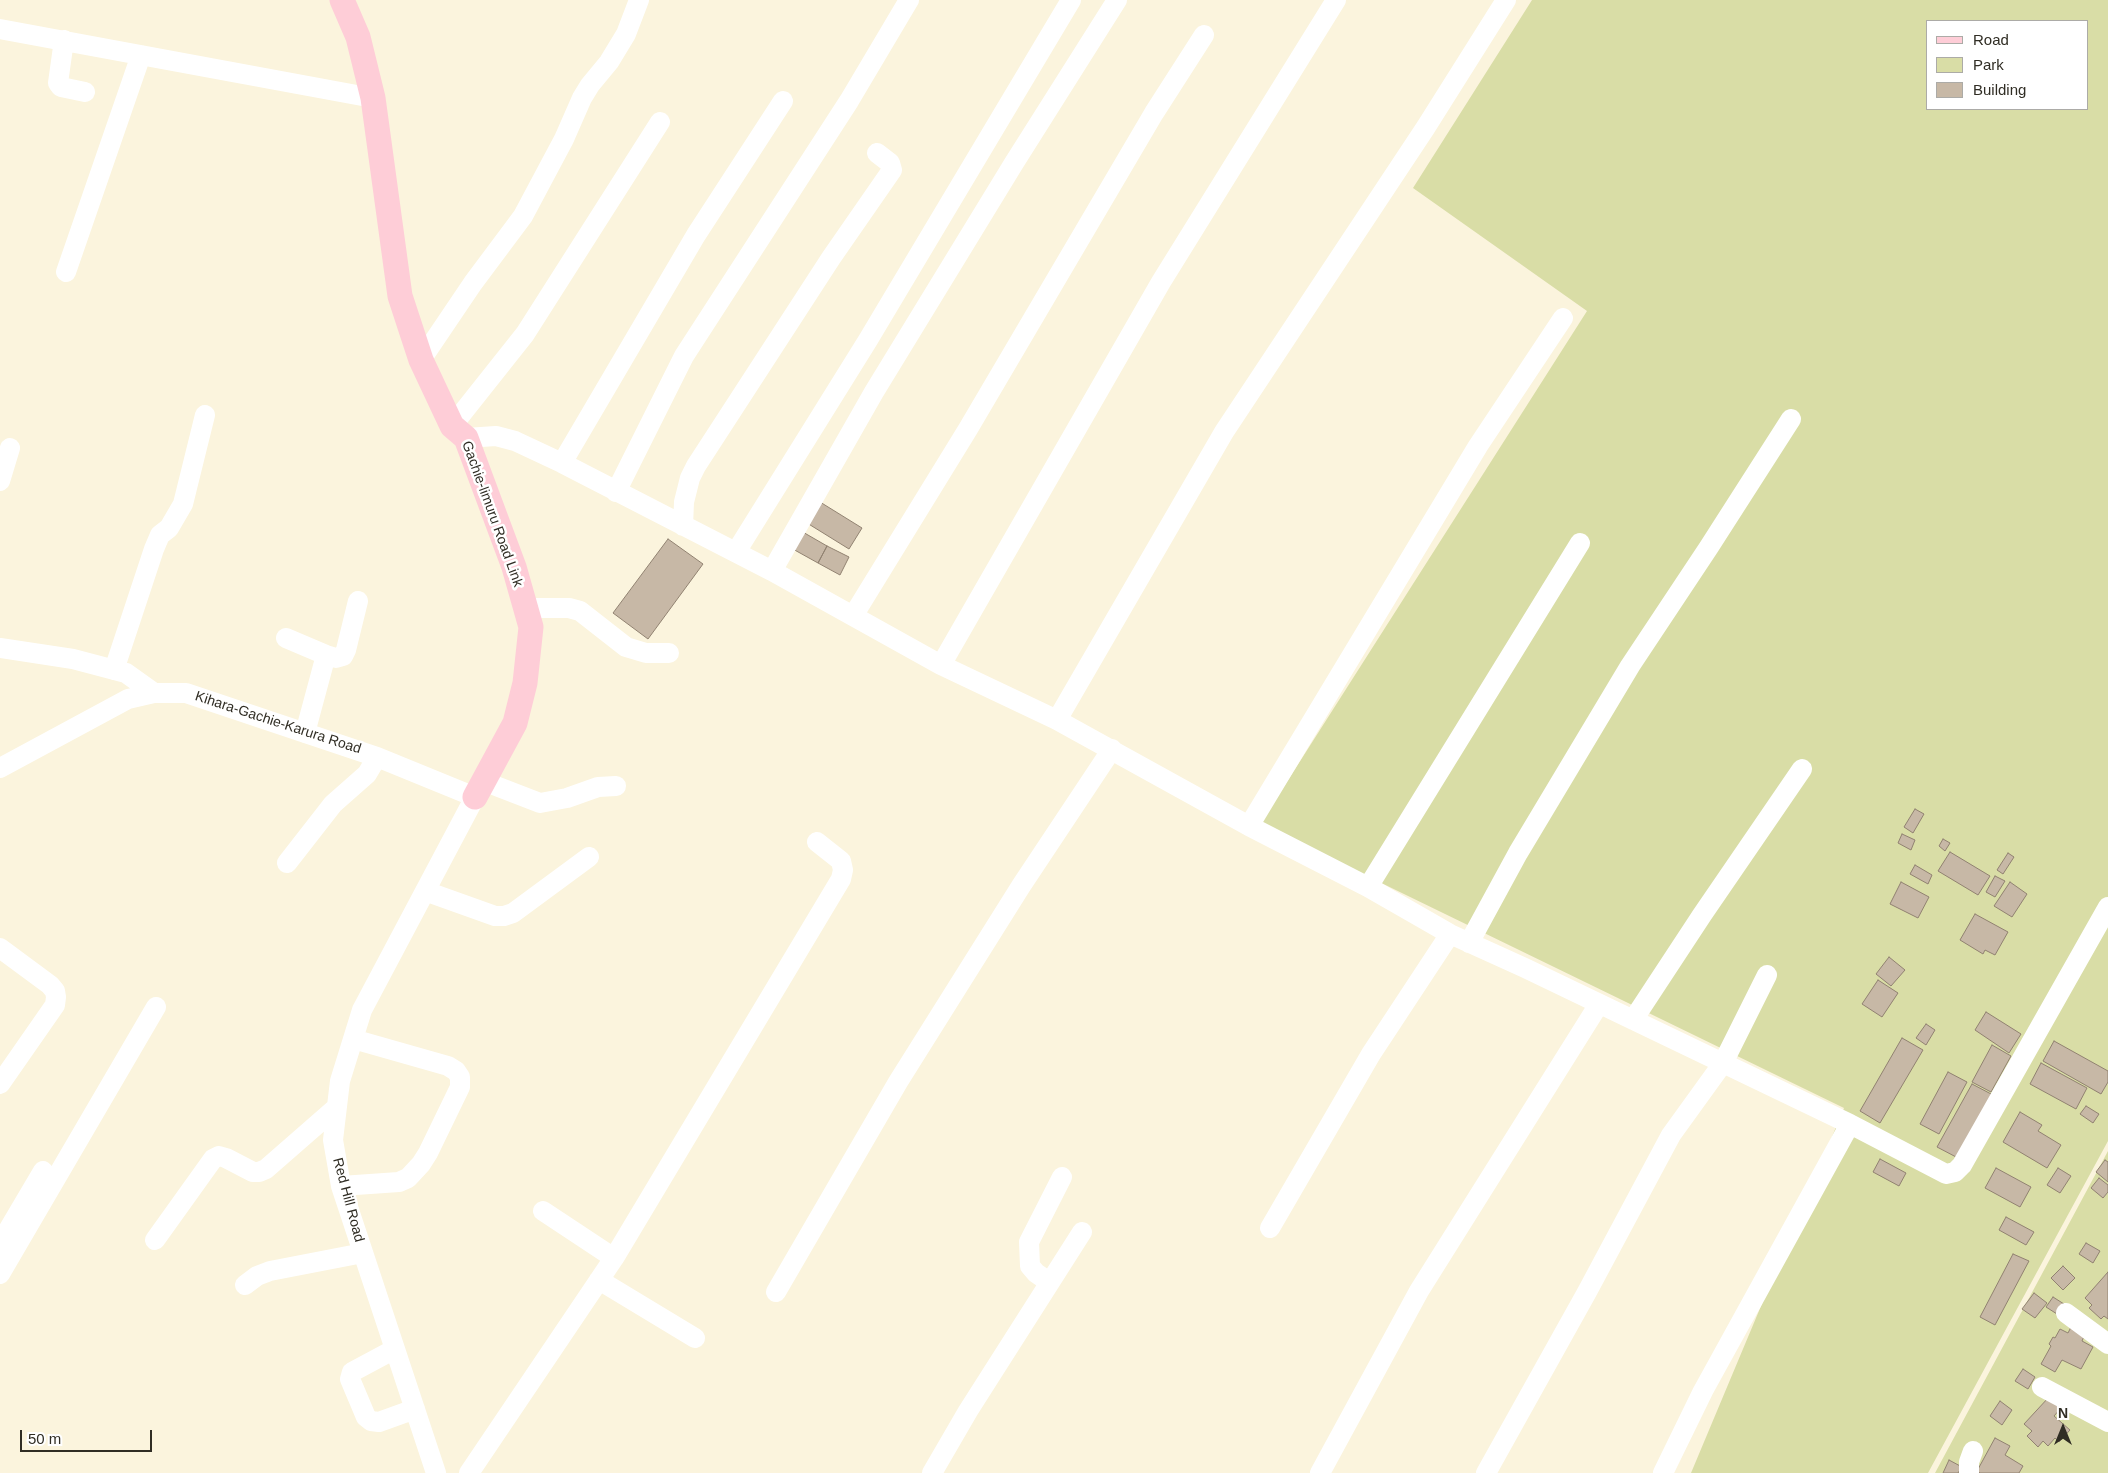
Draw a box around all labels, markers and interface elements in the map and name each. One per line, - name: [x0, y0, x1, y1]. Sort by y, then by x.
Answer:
- legend: [1926, 20, 2088, 110]
- text: Road: [1973, 31, 2009, 48]
- text: Park: [1973, 56, 2004, 73]
- text: Building: [1973, 81, 2026, 98]
- street label: Gachie-limuru Road Link: [458, 439, 526, 589]
- street label: Kihara-Gachie-Karura Road: [193, 688, 363, 758]
- street label: Red Hill Road: [329, 1156, 367, 1244]
- north arrow: [2038, 1403, 2088, 1453]
- text: N: [2058, 1405, 2068, 1421]
- scale bar: [22, 1420, 155, 1452]
- text: 50 m: [28, 1430, 61, 1447]

